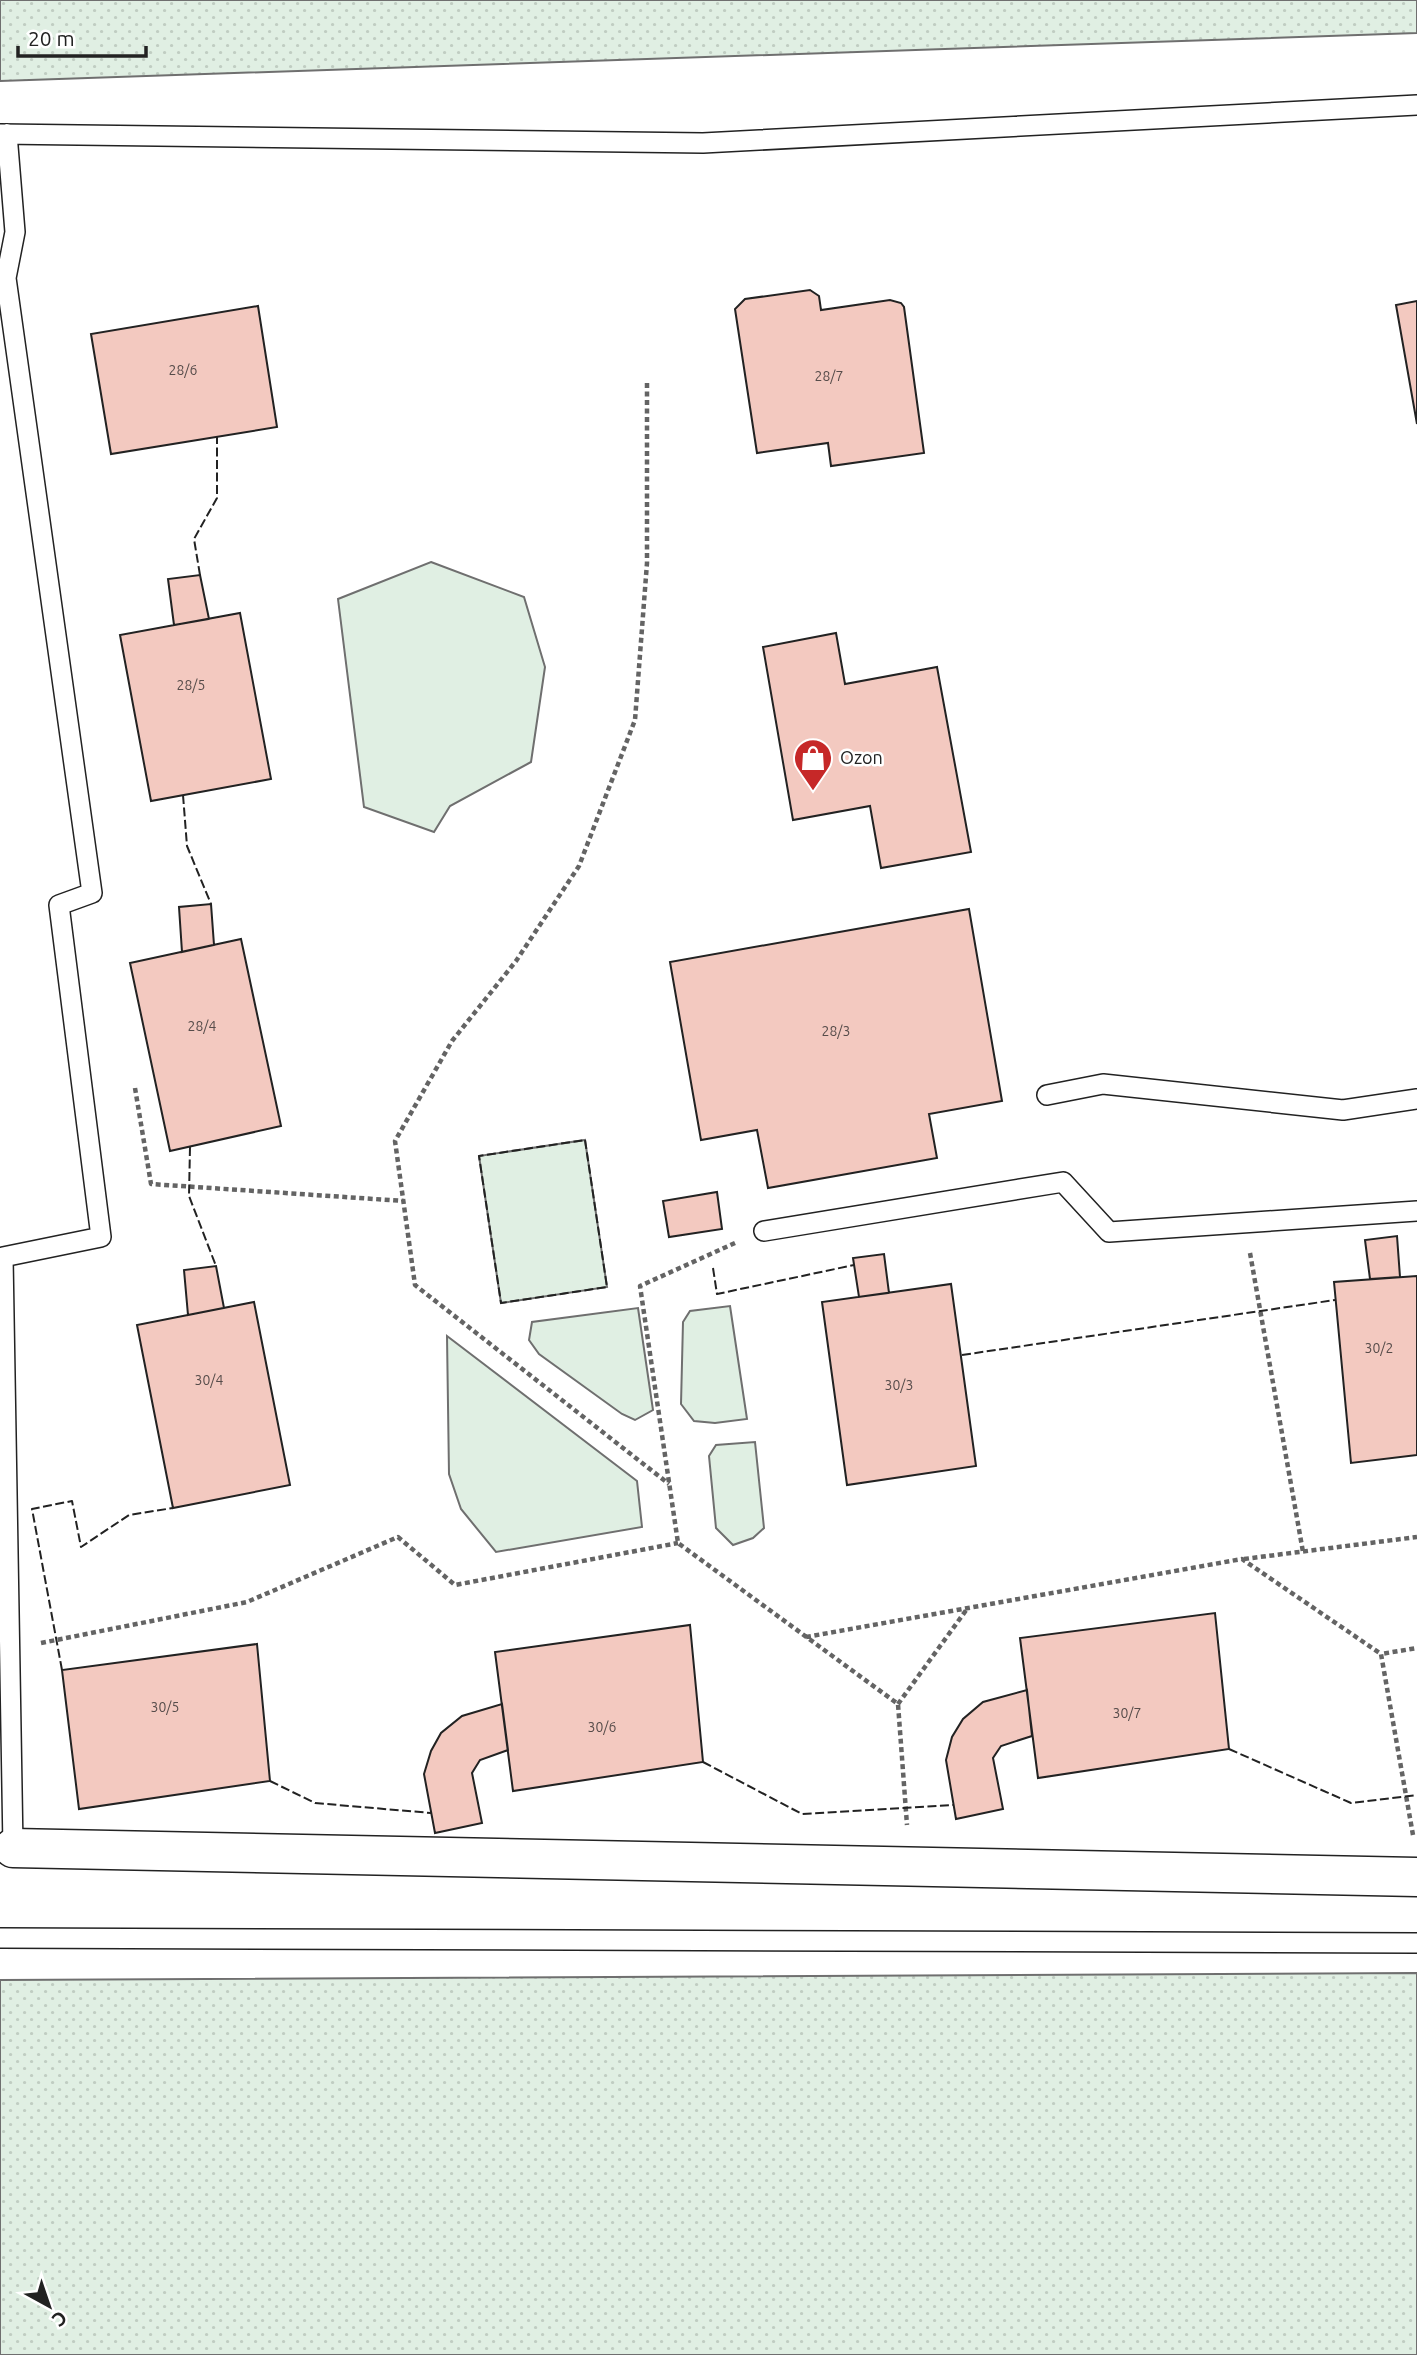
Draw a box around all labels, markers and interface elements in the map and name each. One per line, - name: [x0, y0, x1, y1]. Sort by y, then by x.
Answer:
- scale bar: [18, 14, 145, 58]
- text: 20 m: [28, 26, 75, 50]
- house number: 28/6: [169, 362, 198, 378]
- house number: 28/7: [815, 368, 843, 384]
- house number: 28/5: [177, 677, 205, 693]
- shop icon: Ozon: [792, 737, 834, 792]
- place label: Ozon: [840, 747, 883, 767]
- house number: 28/4: [188, 1018, 217, 1034]
- house number: 28/3: [822, 1023, 850, 1039]
- house number: 30/2: [1365, 1340, 1393, 1356]
- house number: 30/4: [195, 1372, 224, 1388]
- house number: 30/3: [885, 1377, 913, 1393]
- house number: 30/5: [151, 1699, 179, 1715]
- house number: 30/7: [1113, 1705, 1141, 1721]
- house number: 30/6: [588, 1719, 617, 1735]
- north arrow: [14, 2271, 84, 2341]
- text: С: [48, 2307, 72, 2331]

